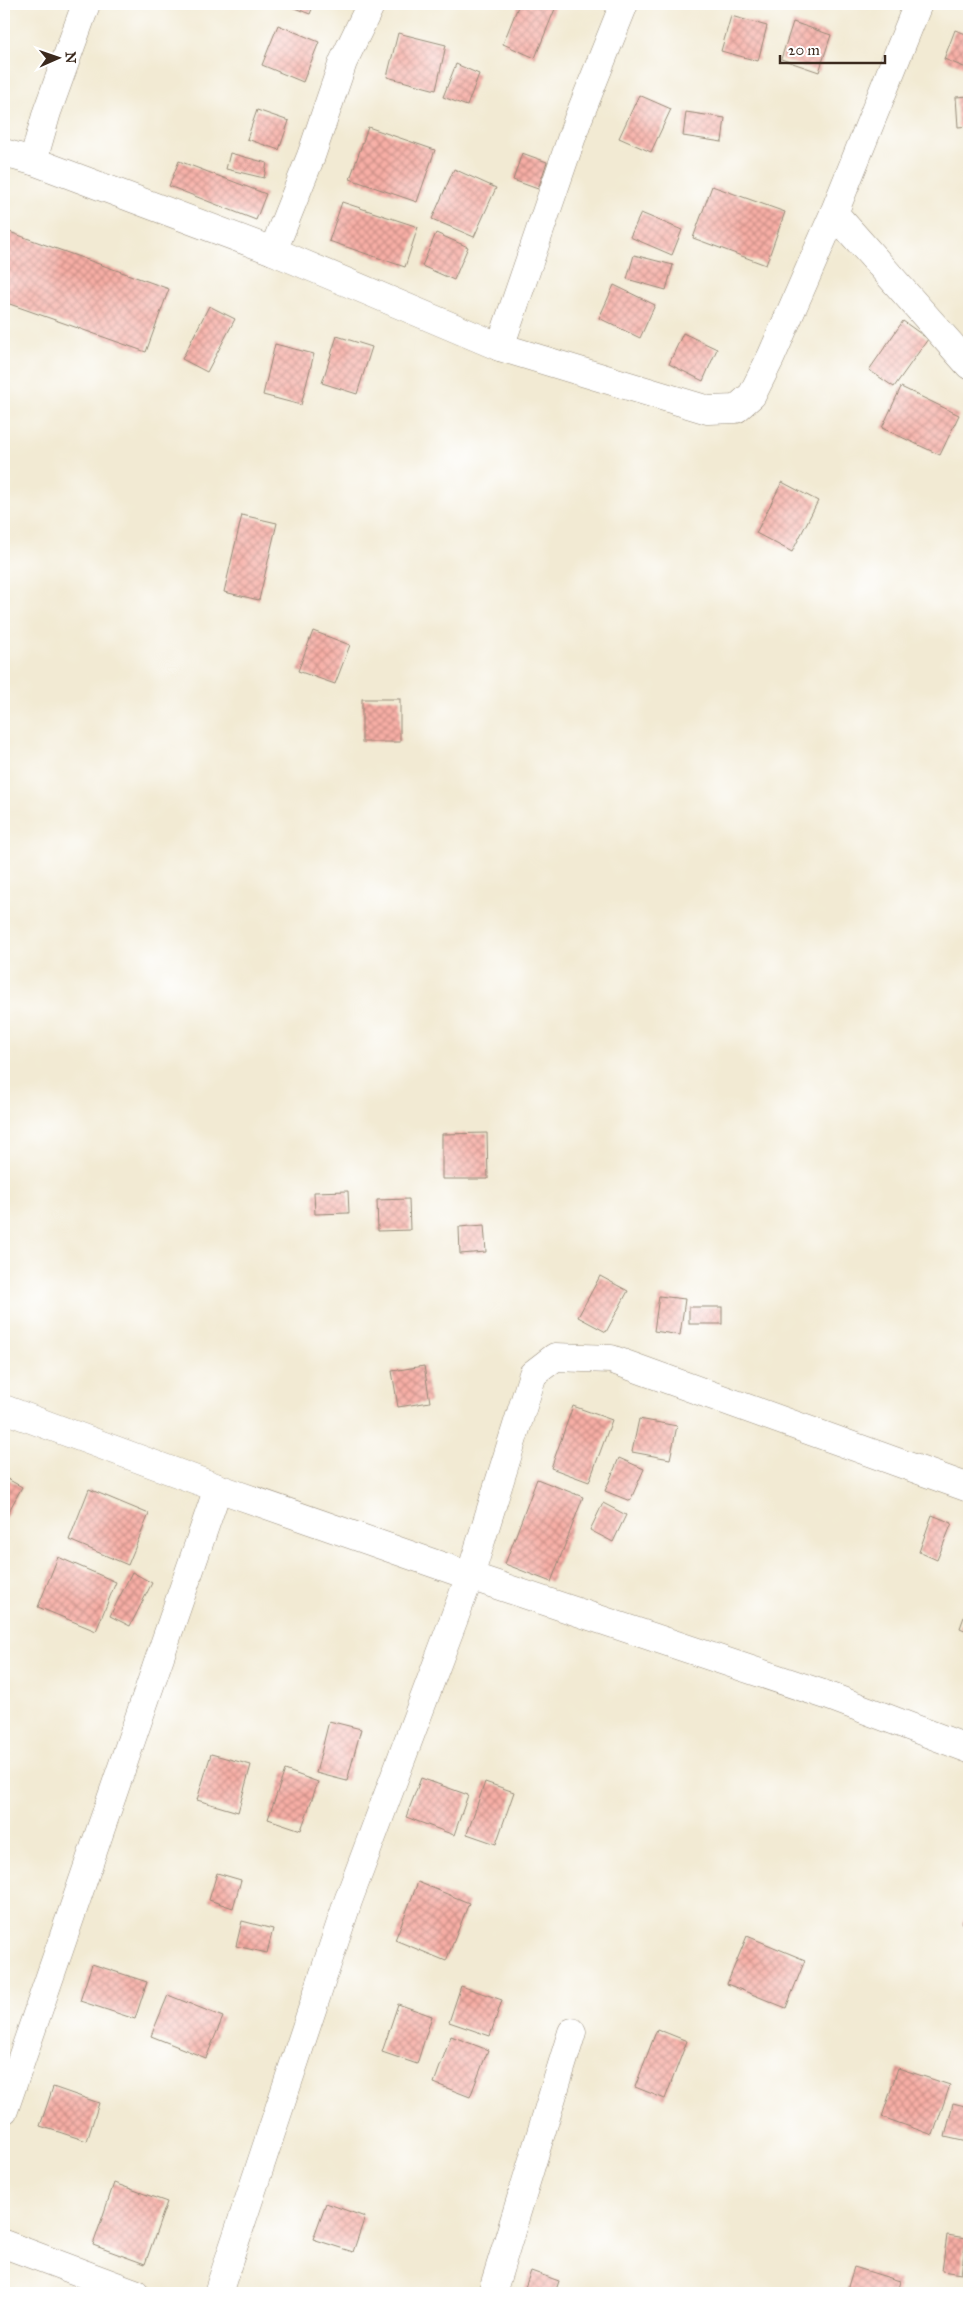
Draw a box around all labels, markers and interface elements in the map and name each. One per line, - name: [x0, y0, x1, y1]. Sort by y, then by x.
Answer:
- north arrow: [32, 32, 82, 82]
- scale bar: [780, 32, 886, 64]
- text: 20 m: [788, 41, 820, 59]
- text: N: [62, 51, 79, 64]

